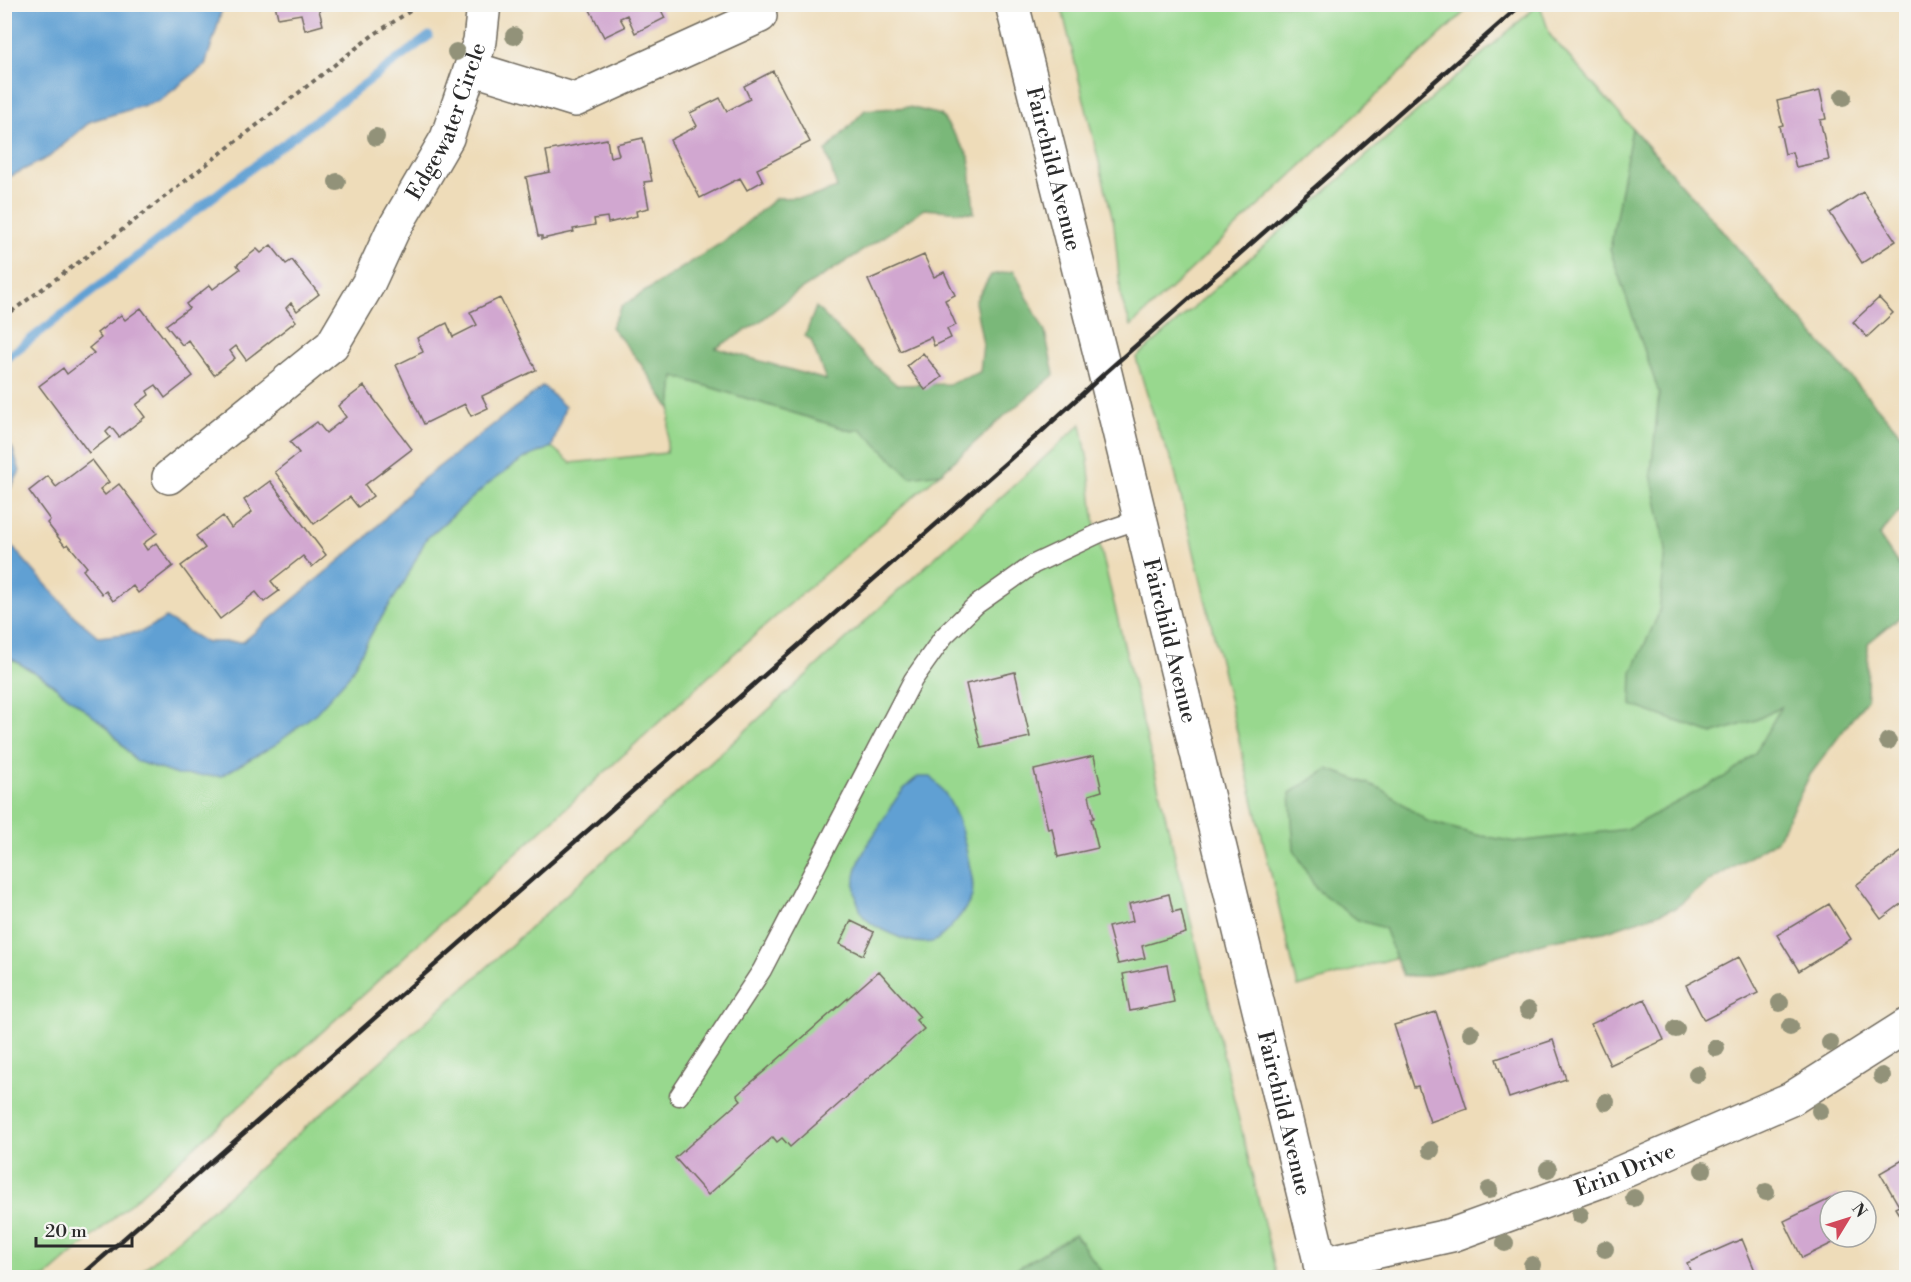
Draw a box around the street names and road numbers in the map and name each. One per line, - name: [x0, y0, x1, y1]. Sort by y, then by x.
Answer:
- street label: Edgewater Circle: [400, 39, 492, 205]
- street label: Fairchild Avenue: [1020, 84, 1087, 254]
- street label: Fairchild Avenue: [1137, 556, 1203, 726]
- street label: Fairchild Avenue: [1251, 1028, 1317, 1198]
- street label: Erin Drive: [1571, 1137, 1679, 1203]

